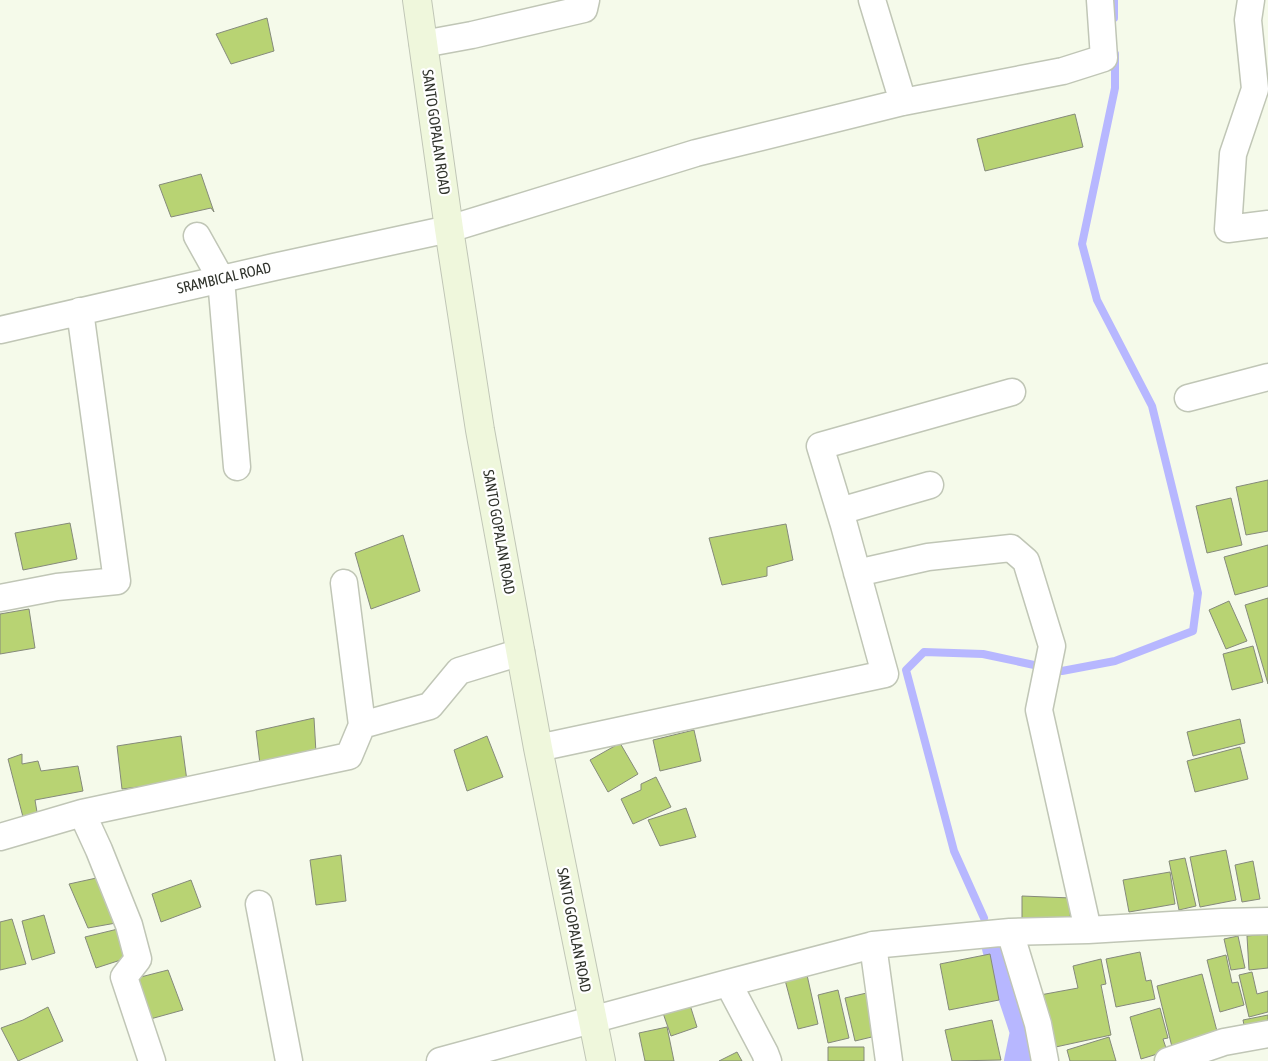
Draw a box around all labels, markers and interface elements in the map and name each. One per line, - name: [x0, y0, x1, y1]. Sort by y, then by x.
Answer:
- street label: SANTO GOPALAN ROAD: [419, 68, 454, 196]
- street label: SRAMBICAL ROAD: [175, 258, 273, 297]
- street label: SANTO GOPALAN ROAD: [480, 468, 519, 596]
- street label: SANTO GOPALAN ROAD: [554, 866, 595, 994]

